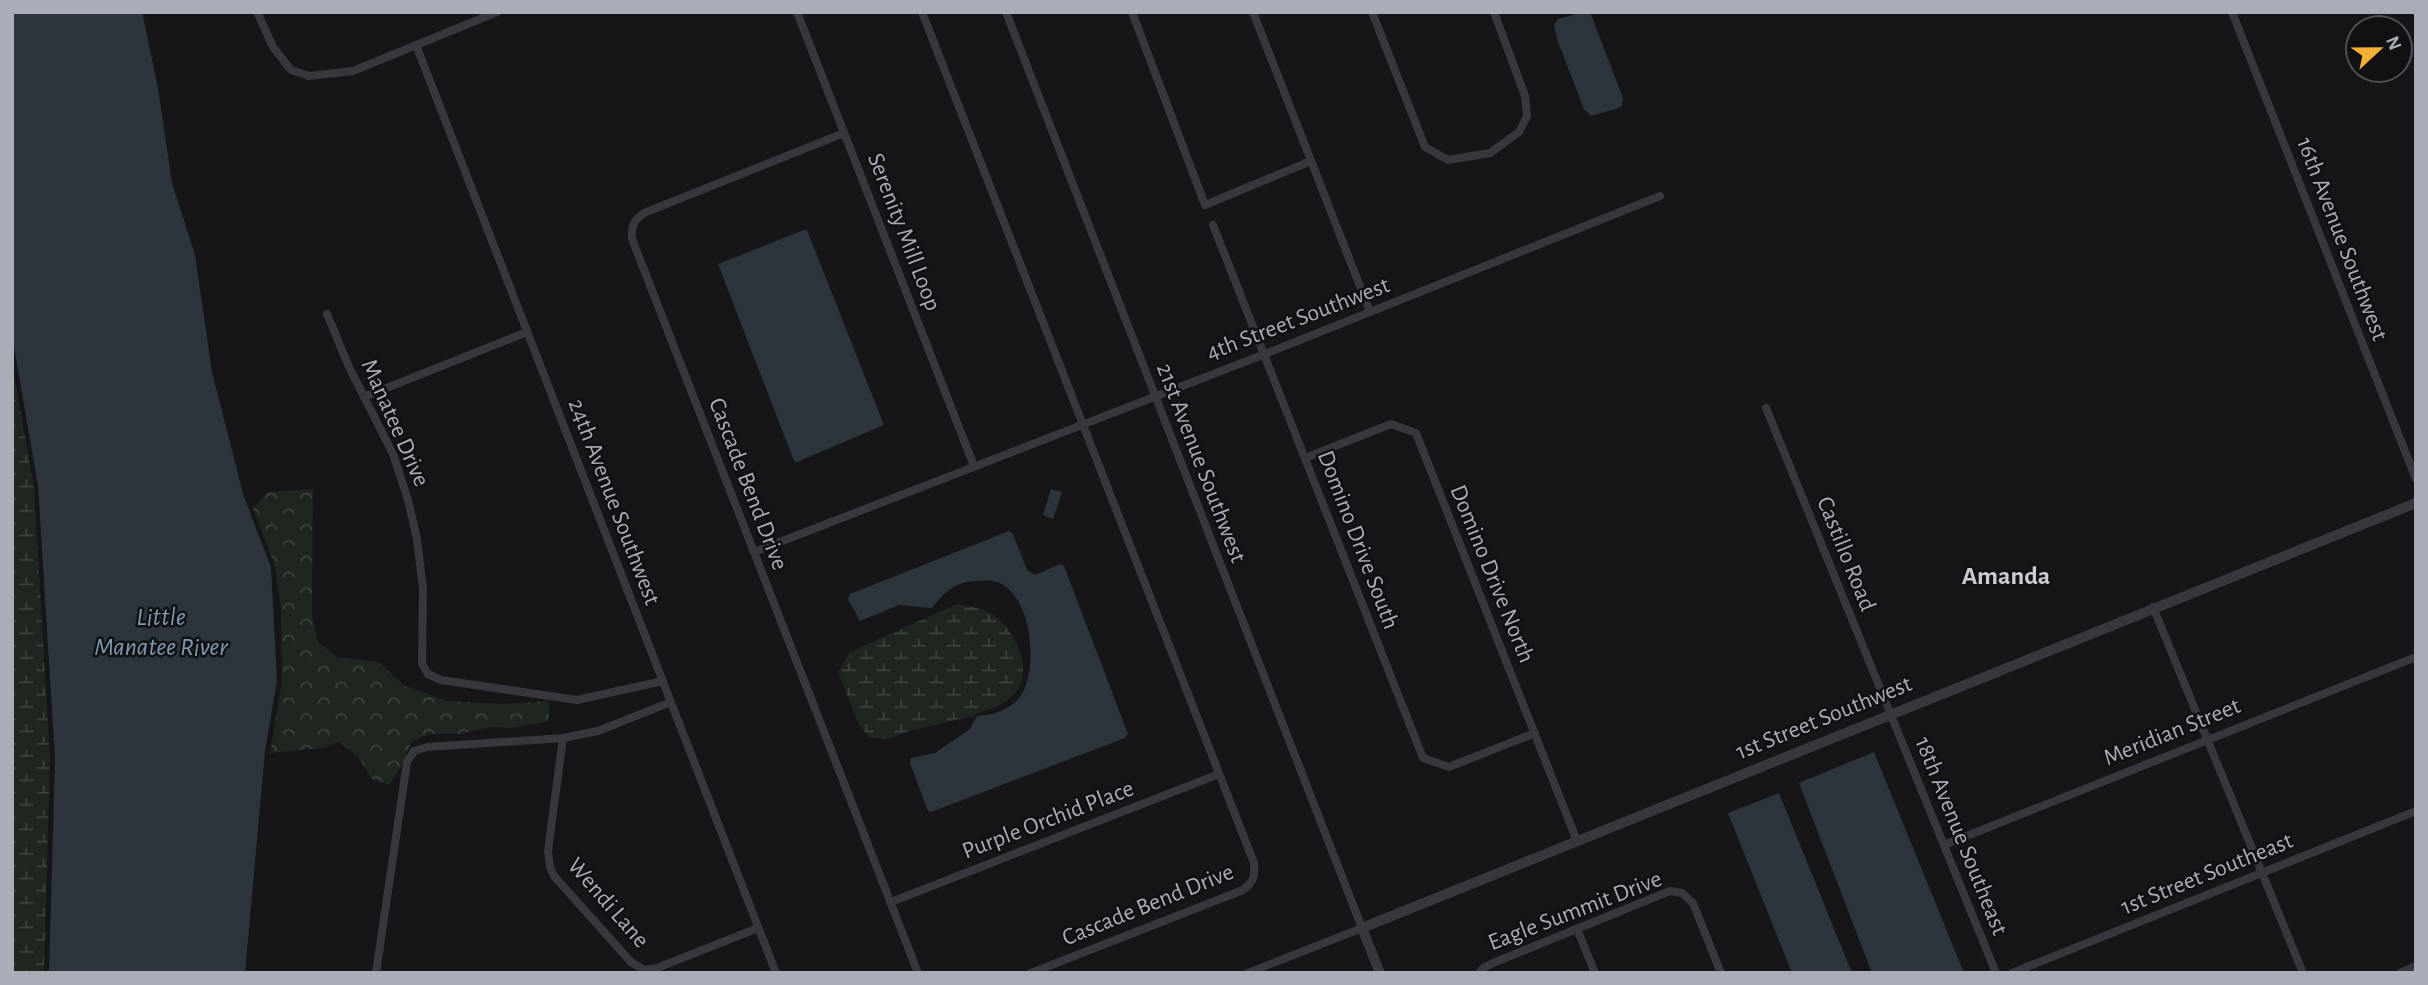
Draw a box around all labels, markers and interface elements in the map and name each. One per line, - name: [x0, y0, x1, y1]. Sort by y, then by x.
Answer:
- north arrow: [2344, 14, 2414, 84]
- text: N: [2382, 34, 2405, 53]
- street label: 16th Avenue Southwest: [2292, 134, 2392, 344]
- street label: Serenity Mill Loop: [863, 150, 945, 314]
- street label: 4th Street Southwest: [1203, 273, 1393, 365]
- street label: Manatee Drive: [356, 356, 434, 490]
- street label: 21st Avenue Southwest: [1152, 360, 1250, 566]
- street label: Cascade Bend Drive: [704, 395, 792, 573]
- street label: 24th Avenue Southwest: [564, 396, 664, 609]
- street label: Domino Drive South: [1313, 447, 1403, 633]
- street label: Domino Drive North: [1445, 482, 1539, 666]
- street label: Castillo Road: [1812, 493, 1880, 615]
- district label: Amanda: [1962, 563, 2050, 589]
- water label: Little Manatee River: [94, 604, 229, 660]
- street label: 1st Street Southwest: [1733, 672, 1916, 764]
- street label: Meridian Street: [2100, 694, 2244, 770]
- street label: 18th Avenue Southeast: [1910, 734, 2012, 939]
- street label: Purple Orchid Place: [959, 776, 1137, 864]
- street label: 1st Street Southeast: [2118, 828, 2297, 919]
- street label: Wendi Lane: [563, 854, 653, 952]
- street label: Cascade Bend Drive: [1059, 860, 1237, 950]
- street label: Eagle Summit Drive: [1485, 867, 1665, 955]

